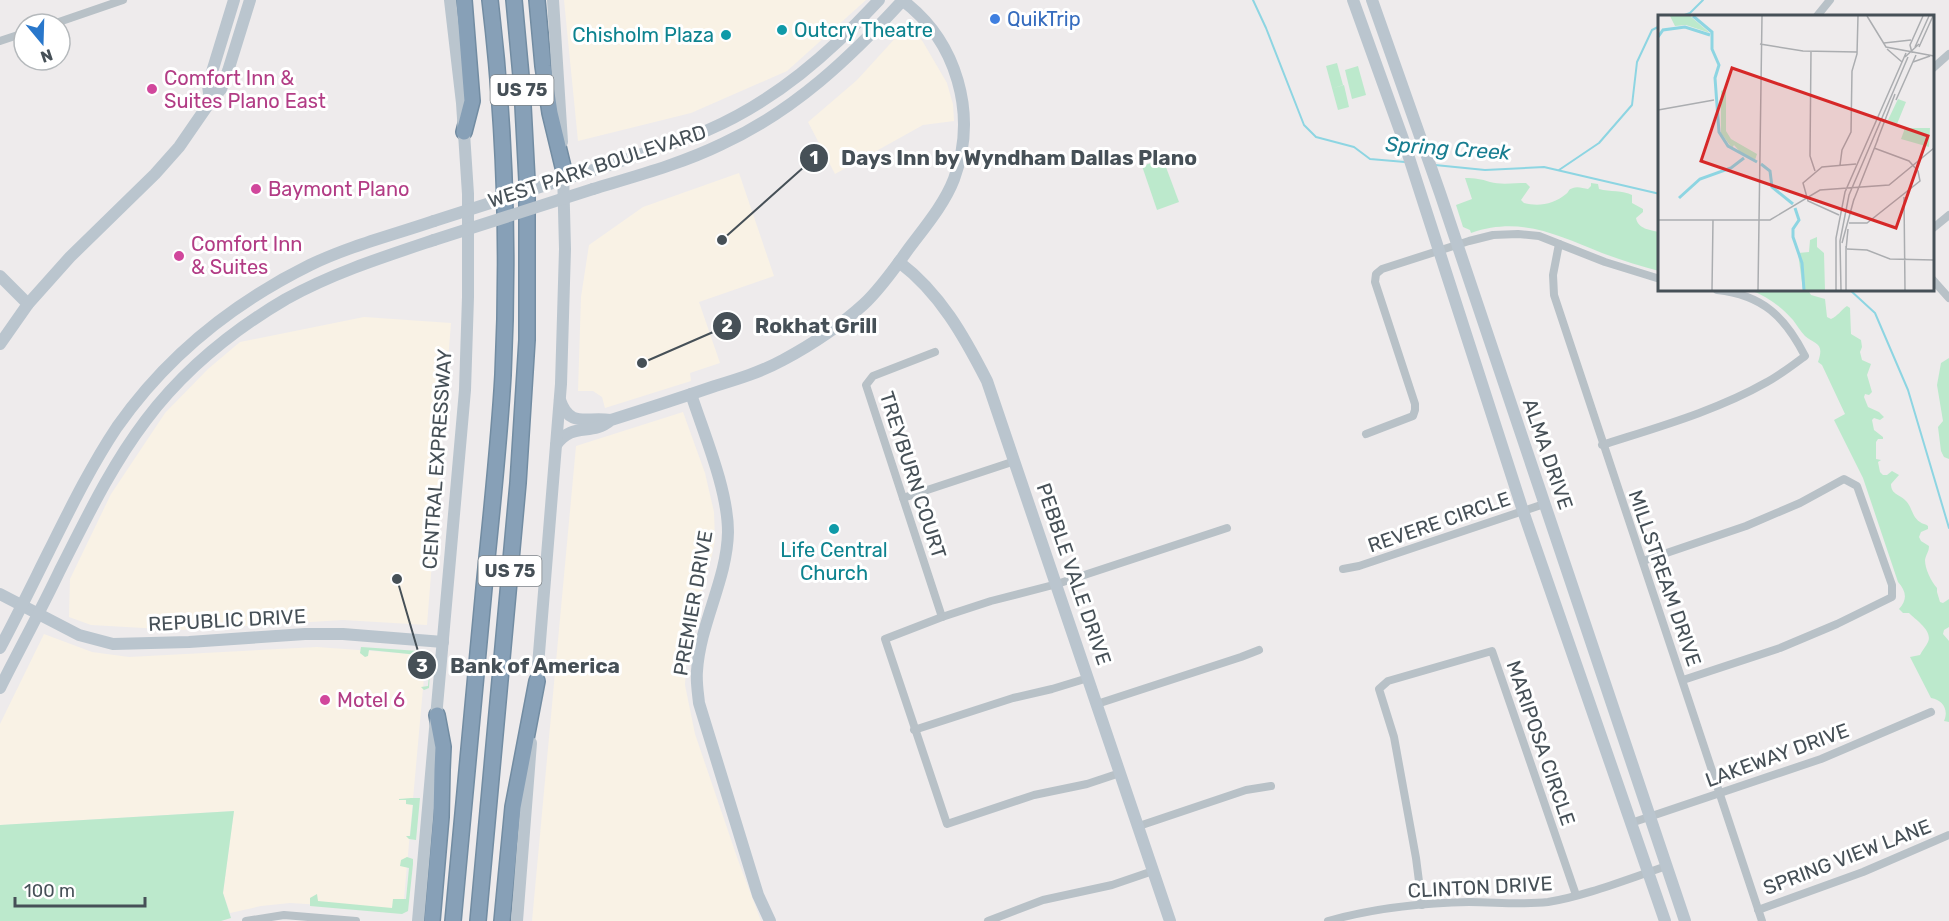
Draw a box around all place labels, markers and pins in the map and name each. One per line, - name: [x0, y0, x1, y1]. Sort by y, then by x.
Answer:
- place label: QuikTrip: [1007, 7, 1081, 31]
- marker: QuikTrip: [988, 12, 1002, 26]
- place label: Outcry Theatre: [794, 18, 933, 42]
- place label: Chisholm Plaza: [572, 23, 714, 47]
- marker: Outcry Theatre: [775, 23, 789, 37]
- marker: Chisholm Plaza: [719, 28, 733, 42]
- place label: Comfort Inn & Suites Plano East: [164, 66, 326, 113]
- marker: Comfort Inn & Suites Plano East: [145, 82, 159, 96]
- callout: Days Inn by Wyndham Dallas Plano: [799, 138, 1209, 177]
- place label: Baymont Plano: [268, 177, 410, 201]
- marker: Baymont Plano: [249, 182, 263, 196]
- place label: Comfort Inn & Suites: [191, 232, 302, 279]
- marker: Comfort Inn & Suites: [172, 249, 186, 263]
- callout: Rokhat Grill: [712, 306, 889, 345]
- marker: Life Central Church: [827, 522, 841, 536]
- place label: Life Central Church: [780, 538, 888, 585]
- callout: Bank of America: [407, 646, 632, 685]
- place label: Motel 6: [337, 688, 405, 712]
- marker: Motel 6: [318, 693, 332, 707]

